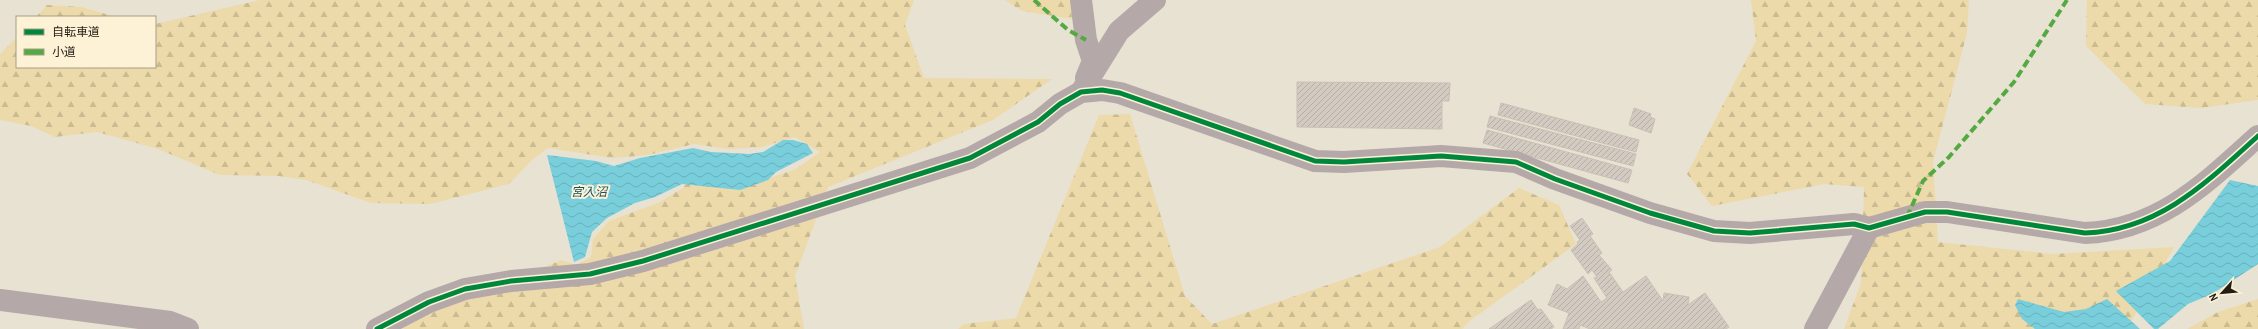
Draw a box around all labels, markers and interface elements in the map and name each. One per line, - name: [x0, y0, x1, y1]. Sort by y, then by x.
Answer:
- legend: [16, 16, 156, 68]
- text: 自転車道: [52, 24, 100, 40]
- text: 小道: [52, 44, 76, 60]
- water label: 宮入沼: [571, 184, 609, 200]
- north arrow: [2202, 273, 2242, 313]
- text: N: [2205, 291, 2221, 304]

